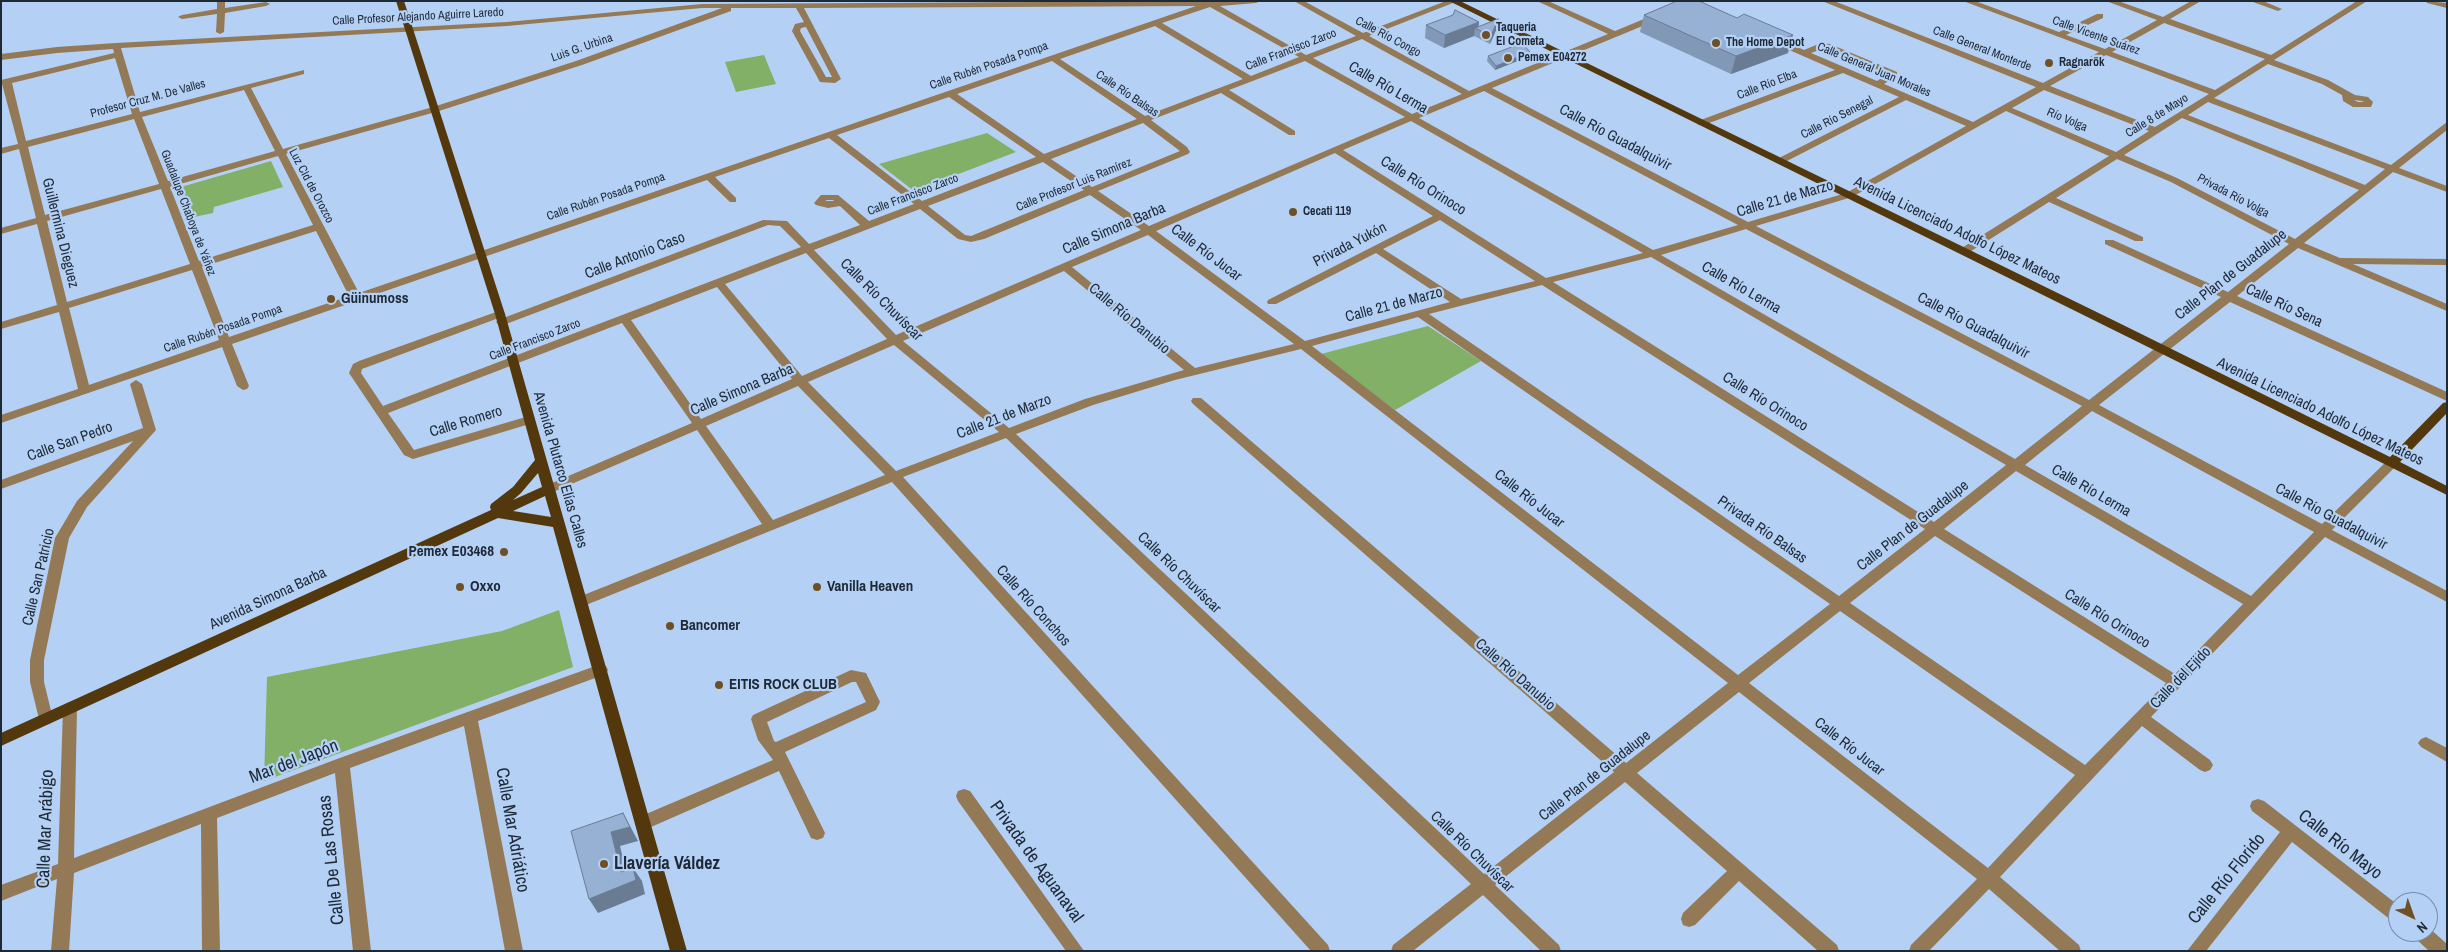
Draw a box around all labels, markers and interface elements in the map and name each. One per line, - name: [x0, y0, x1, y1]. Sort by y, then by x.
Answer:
- street label: Calle Profesor Alejando Aguirre Laredo: [332, 5, 504, 29]
- street label: Calle Vicente Suárez: [2050, 13, 2142, 59]
- street label: Calle Río Congo: [1353, 14, 1423, 60]
- place label: Taqueria El Cometa: [1496, 21, 1544, 49]
- street label: Calle General Monterde: [1931, 24, 2033, 74]
- street label: Calle Francisco Zarco: [1243, 26, 1339, 74]
- marker: Taqueria El Cometa: [1480, 29, 1492, 41]
- street label: Luis G. Urbina: [549, 31, 615, 65]
- place label: The Home Depot: [1726, 36, 1804, 50]
- marker: The Home Depot: [1710, 37, 1722, 49]
- street label: Calle Rubén Posada Pompa: [928, 39, 1050, 93]
- street label: Calle General Juan Morales: [1815, 40, 1933, 100]
- place label: Pemex E04272: [1518, 51, 1586, 65]
- marker: Pemex E04272: [1502, 52, 1514, 64]
- place label: Ragnarök: [2059, 56, 2104, 70]
- marker: Ragnarök: [2043, 57, 2055, 69]
- street label: Calle Río Lerma: [1345, 58, 1431, 118]
- street label: Calle Río Elba: [1735, 67, 1799, 103]
- street label: Calle Río Balsas: [1093, 68, 1161, 120]
- street label: Profesor Cruz M. De Valles: [89, 77, 207, 121]
- street label: Calle 8 de Mayo: [2123, 91, 2191, 141]
- street label: Calle Río Senegal: [1798, 94, 1876, 142]
- street label: Calle Río Guadalquivir: [1556, 101, 1674, 175]
- street label: Río Volga: [2045, 105, 2089, 135]
- street label: Luz CId de Orozco: [285, 146, 337, 226]
- street label: Guadalupe Chaboya de Yáñez: [157, 148, 219, 278]
- street label: Calle Río Orinoco: [1377, 152, 1469, 220]
- street label: Calle Profesor Luis Ramírez: [1014, 155, 1134, 215]
- street label: Calle Rubén Posada Pompa: [545, 170, 667, 224]
- street label: Calle Francisco Zarco: [865, 171, 961, 219]
- street label: Privada Río Volga: [2195, 171, 2271, 221]
- street label: Avenida Licenciado Adolfo López Mateos: [1851, 173, 2063, 289]
- street label: Guillermina Dieguez: [38, 176, 82, 290]
- street label: Calle 21 de Marzo: [1735, 177, 1835, 221]
- street label: Calle Simona Barba: [1060, 199, 1168, 259]
- place label: Cecati 119: [1303, 205, 1351, 219]
- marker: Cecati 119: [1287, 206, 1299, 218]
- street label: Privada Yukón: [1310, 219, 1390, 271]
- street label: Calle Río Jucar: [1167, 221, 1245, 285]
- street label: Calle Plan de Guadalupe: [2172, 226, 2290, 324]
- street label: Calle Antonio Caso: [582, 229, 688, 283]
- street label: Calle Río Chuvíscar: [836, 255, 926, 345]
- street label: Calle Río Lerma: [1698, 258, 1784, 318]
- street label: Calle Río Danubio: [1085, 280, 1173, 358]
- street label: Calle Río Sena: [2243, 280, 2325, 332]
- street label: Calle 21 de Marzo: [1343, 283, 1445, 327]
- street label: Calle Río Guadalquivir: [1914, 289, 2032, 363]
- place label: Güinumoss: [341, 290, 409, 308]
- marker: Güinumoss: [325, 293, 337, 305]
- street label: Calle Rubén Posada Pompa: [162, 302, 284, 356]
- street label: Calle Francisco Zarco: [487, 316, 583, 364]
- street label: Avenida Licenciado Adolfo López Mateos: [2214, 354, 2426, 470]
- street label: Calle Simona Barba: [688, 360, 796, 420]
- street label: Calle Río Orinoco: [1719, 368, 1811, 436]
- street label: Avenida Plutarco Elías Calles: [529, 390, 591, 550]
- street label: Calle 21 de Marzo: [954, 391, 1054, 443]
- street label: Calle Romero: [427, 402, 505, 442]
- street label: Calle San Pedro: [25, 418, 115, 466]
- street label: Calle Río Lerma: [2048, 461, 2134, 521]
- street label: Calle Río Jucar: [1490, 466, 1568, 532]
- street label: Calle Plan de Guadalupe: [1854, 477, 1972, 575]
- street label: Calle Río Guadalquivir: [2272, 480, 2390, 554]
- street label: Privada Río Balsas: [1714, 492, 1810, 568]
- street label: Calle San Patricio: [19, 527, 59, 627]
- street label: Calle Río Chuvíscar: [1133, 529, 1225, 617]
- place label: Pemex E03468: [409, 543, 494, 561]
- marker: Pemex E03468: [498, 546, 510, 558]
- street label: Calle Río Conchos: [992, 562, 1074, 650]
- street label: Avenida Simona Barba: [207, 564, 329, 634]
- place label: Oxxo: [470, 578, 501, 596]
- place label: Vanilla Heaven: [827, 578, 913, 596]
- marker: Oxxo: [454, 581, 466, 593]
- marker: Vanilla Heaven: [811, 581, 823, 593]
- street label: Calle Río Orinoco: [2061, 585, 2153, 653]
- place label: Bancomer: [680, 617, 740, 635]
- marker: Bancomer: [664, 620, 676, 632]
- street label: Calle Río Danubio: [1471, 635, 1559, 715]
- street label: Calle del Ejido: [2147, 643, 2215, 713]
- place label: EITIS ROCK CLUB: [729, 676, 837, 694]
- marker: EITIS ROCK CLUB: [713, 679, 725, 691]
- street label: Calle Río Jucar: [1810, 714, 1888, 780]
- street label: Calle Plan de Guadalupe: [1536, 727, 1654, 825]
- street label: Mar del Japón: [246, 735, 342, 789]
- street label: Calle Mar Adriático: [490, 766, 534, 894]
- street label: Calle Mar Arábigo: [33, 769, 59, 889]
- street label: Calle De Las Rosas: [314, 794, 350, 926]
- street label: Privada de Aguanaval: [985, 797, 1087, 927]
- street label: Calle Río Mayo: [2294, 805, 2386, 885]
- street label: Calle Río Chuvíscar: [1426, 808, 1518, 896]
- street label: Calle Río Florido: [2184, 829, 2270, 929]
- place label: Llavería Váldez: [614, 853, 720, 875]
- marker: Llavería Váldez: [598, 858, 610, 870]
- north arrow: [2388, 892, 2438, 942]
- text: N: [2413, 918, 2431, 937]

